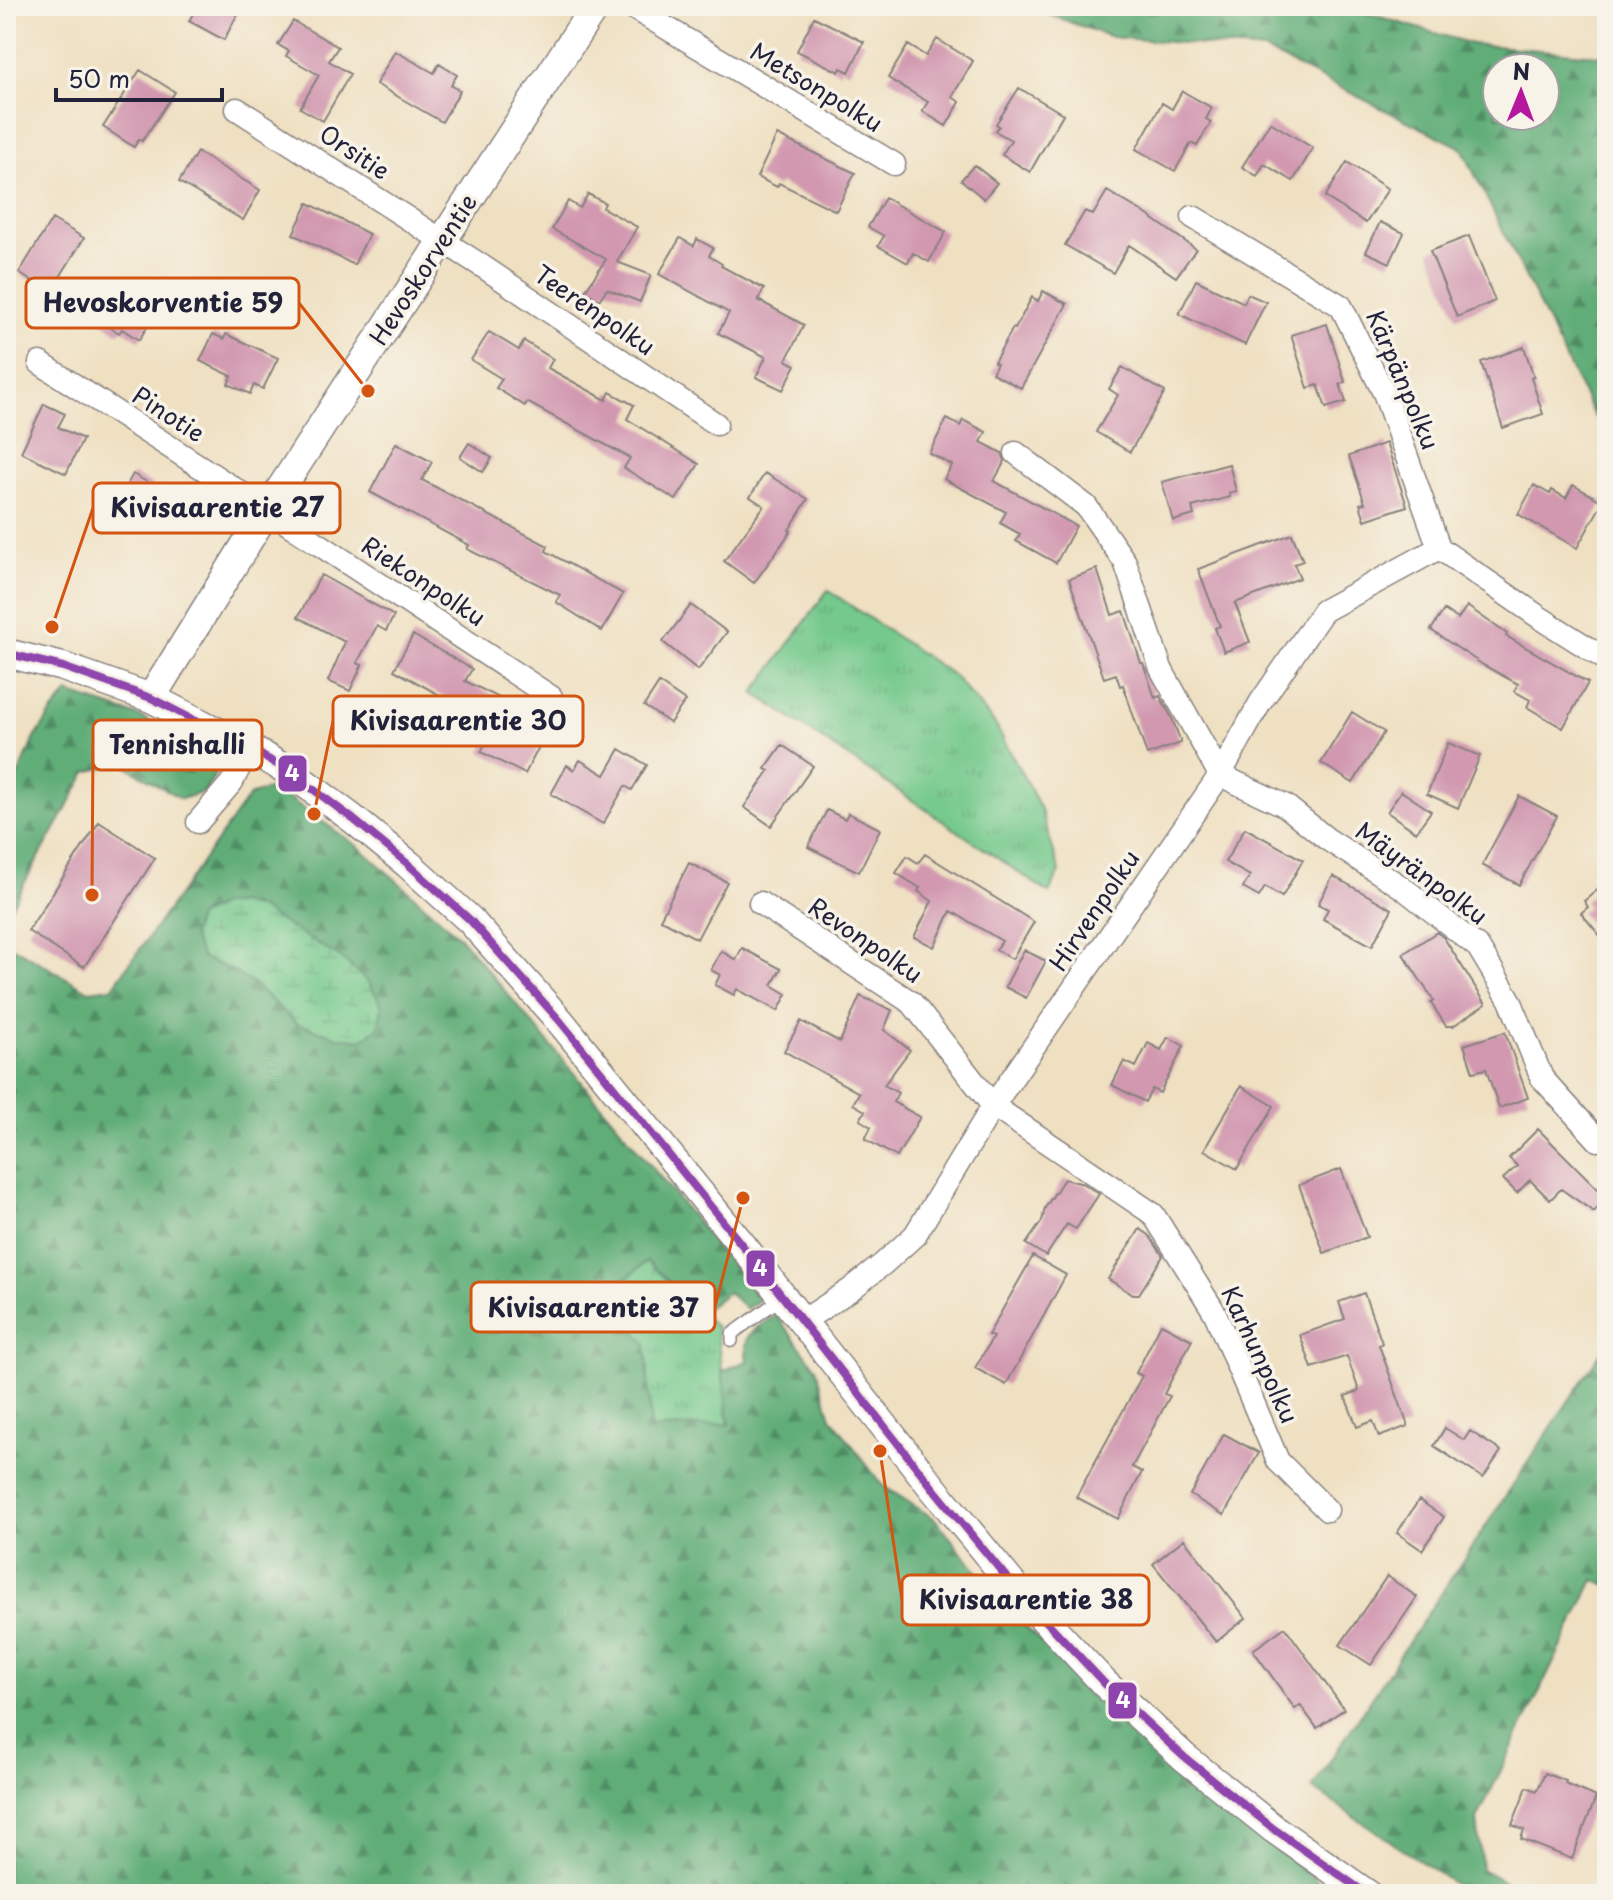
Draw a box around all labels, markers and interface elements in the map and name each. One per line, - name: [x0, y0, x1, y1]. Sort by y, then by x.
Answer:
- street label: Metsonpolku: [744, 33, 890, 140]
- scale bar: [56, 52, 222, 102]
- north arrow: [1481, 52, 1561, 132]
- text: N: [1512, 54, 1530, 87]
- text: 50 m: [68, 60, 130, 96]
- street label: Orsitie: [313, 115, 397, 188]
- street label: Hevoskorventie: [360, 186, 485, 352]
- street label: Teerenpolku: [527, 255, 663, 363]
- callout: Hevoskorventie 59: [26, 278, 299, 328]
- text: Hevoskorventie 59: [43, 282, 283, 321]
- street label: Kärpänpolku: [1358, 304, 1449, 455]
- street label: Pinotie: [126, 376, 212, 450]
- callout: Kivisaarentie 27: [93, 483, 340, 533]
- text: Kivisaarentie 27: [110, 487, 324, 526]
- street label: Riekonpolku: [355, 527, 493, 634]
- callout: Kivisaarentie 30: [333, 696, 583, 746]
- text: Kivisaarentie 30: [349, 700, 567, 739]
- callout: Tennishalli: [93, 720, 262, 770]
- text: Tennishalli: [109, 724, 245, 763]
- line badge: 4: [277, 754, 308, 793]
- text: 4: [285, 755, 300, 788]
- street label: Mäyränpolku: [1349, 812, 1496, 933]
- street label: Hirvenpolku: [1039, 842, 1147, 978]
- street label: Revonpolku: [802, 888, 930, 991]
- line badge: 4: [745, 1249, 776, 1288]
- text: 4: [753, 1250, 768, 1283]
- street label: Karhunpolku: [1213, 1280, 1308, 1429]
- callout: Kivisaarentie 37: [471, 1282, 715, 1332]
- text: Kivisaarentie 37: [487, 1287, 699, 1326]
- callout: Kivisaarentie 38: [902, 1575, 1149, 1625]
- text: Kivisaarentie 38: [918, 1579, 1134, 1618]
- line badge: 4: [1107, 1681, 1138, 1720]
- text: 4: [1116, 1682, 1131, 1715]

